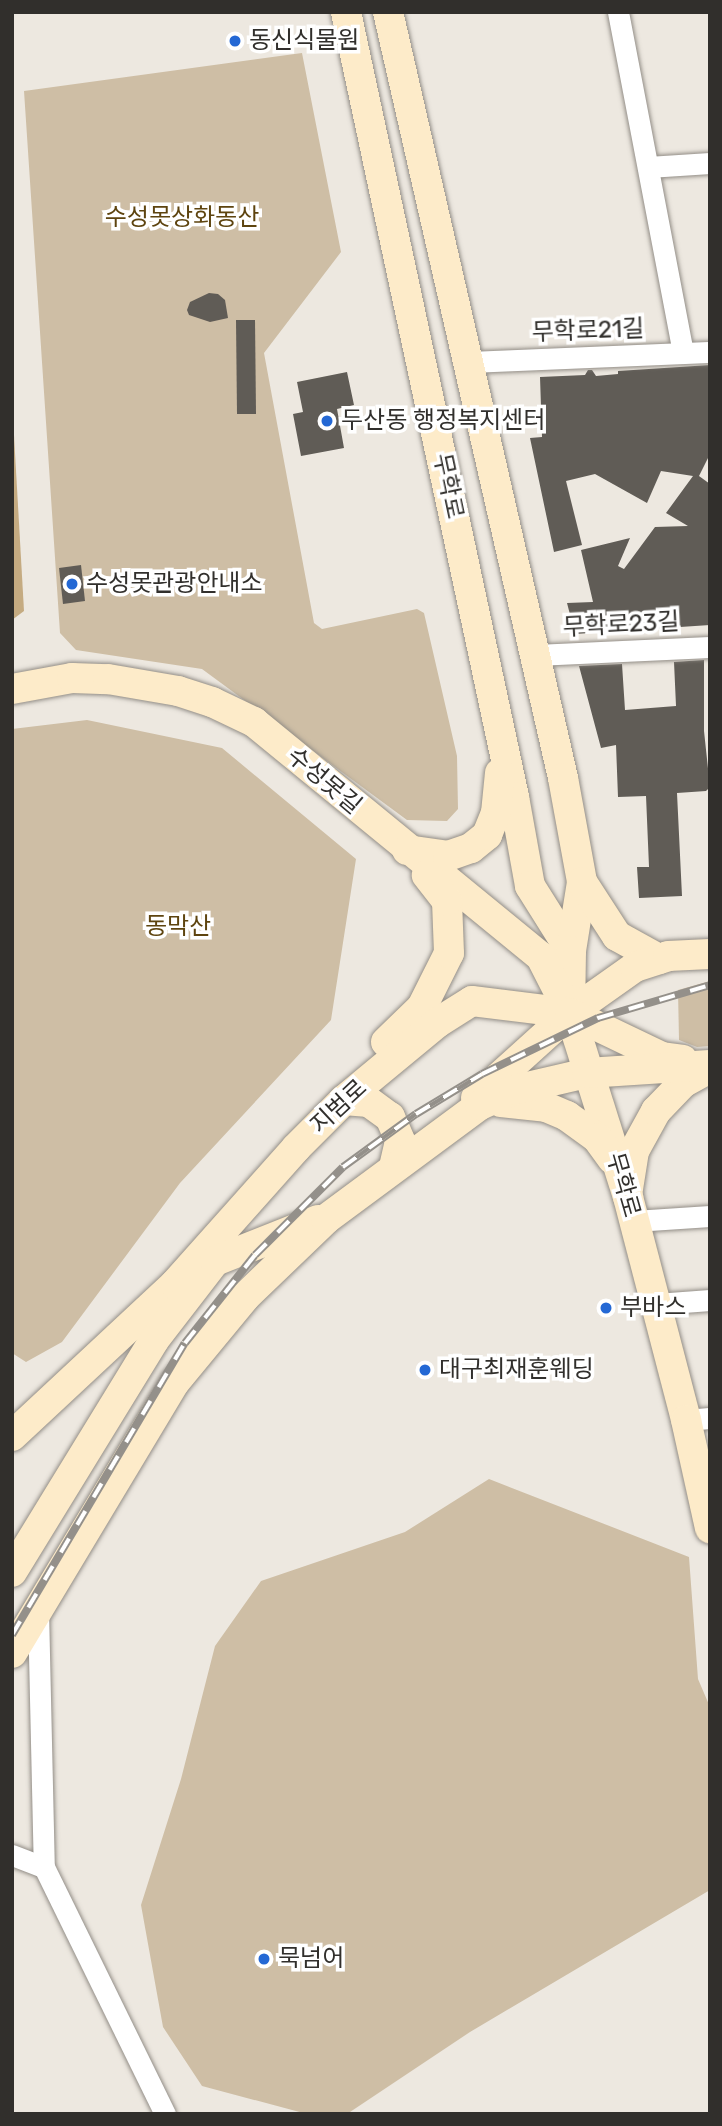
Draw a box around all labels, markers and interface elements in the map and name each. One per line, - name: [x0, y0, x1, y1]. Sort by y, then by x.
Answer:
- place label: 동신식물원: [249, 27, 359, 55]
- marker: 동신식물원: [227, 33, 243, 49]
- park label: 수성못상화동산: [105, 204, 259, 232]
- street label: 무학로21길: [531, 315, 645, 347]
- place label: 두산동 행정복지센터: [341, 407, 546, 435]
- marker: 두산동 행정복지센터: [319, 413, 335, 429]
- street label: 무학로: [427, 451, 469, 521]
- place label: 수성못관광안내소: [86, 570, 263, 598]
- marker: 수성못관광안내소: [64, 576, 80, 592]
- street label: 무학로23길: [562, 608, 680, 642]
- street label: 수성못길: [281, 742, 367, 820]
- park label: 동막산: [145, 913, 211, 941]
- street label: 지범로: [305, 1074, 373, 1140]
- street label: 무학로: [600, 1149, 646, 1221]
- place label: 부바스: [620, 1294, 686, 1322]
- marker: 부바스: [598, 1300, 614, 1316]
- place label: 대구최재훈웨딩: [439, 1356, 594, 1384]
- marker: 대구최재훈웨딩: [417, 1362, 433, 1378]
- place label: 묵넘어: [278, 1945, 344, 1973]
- marker: 묵넘어: [256, 1951, 272, 1967]

